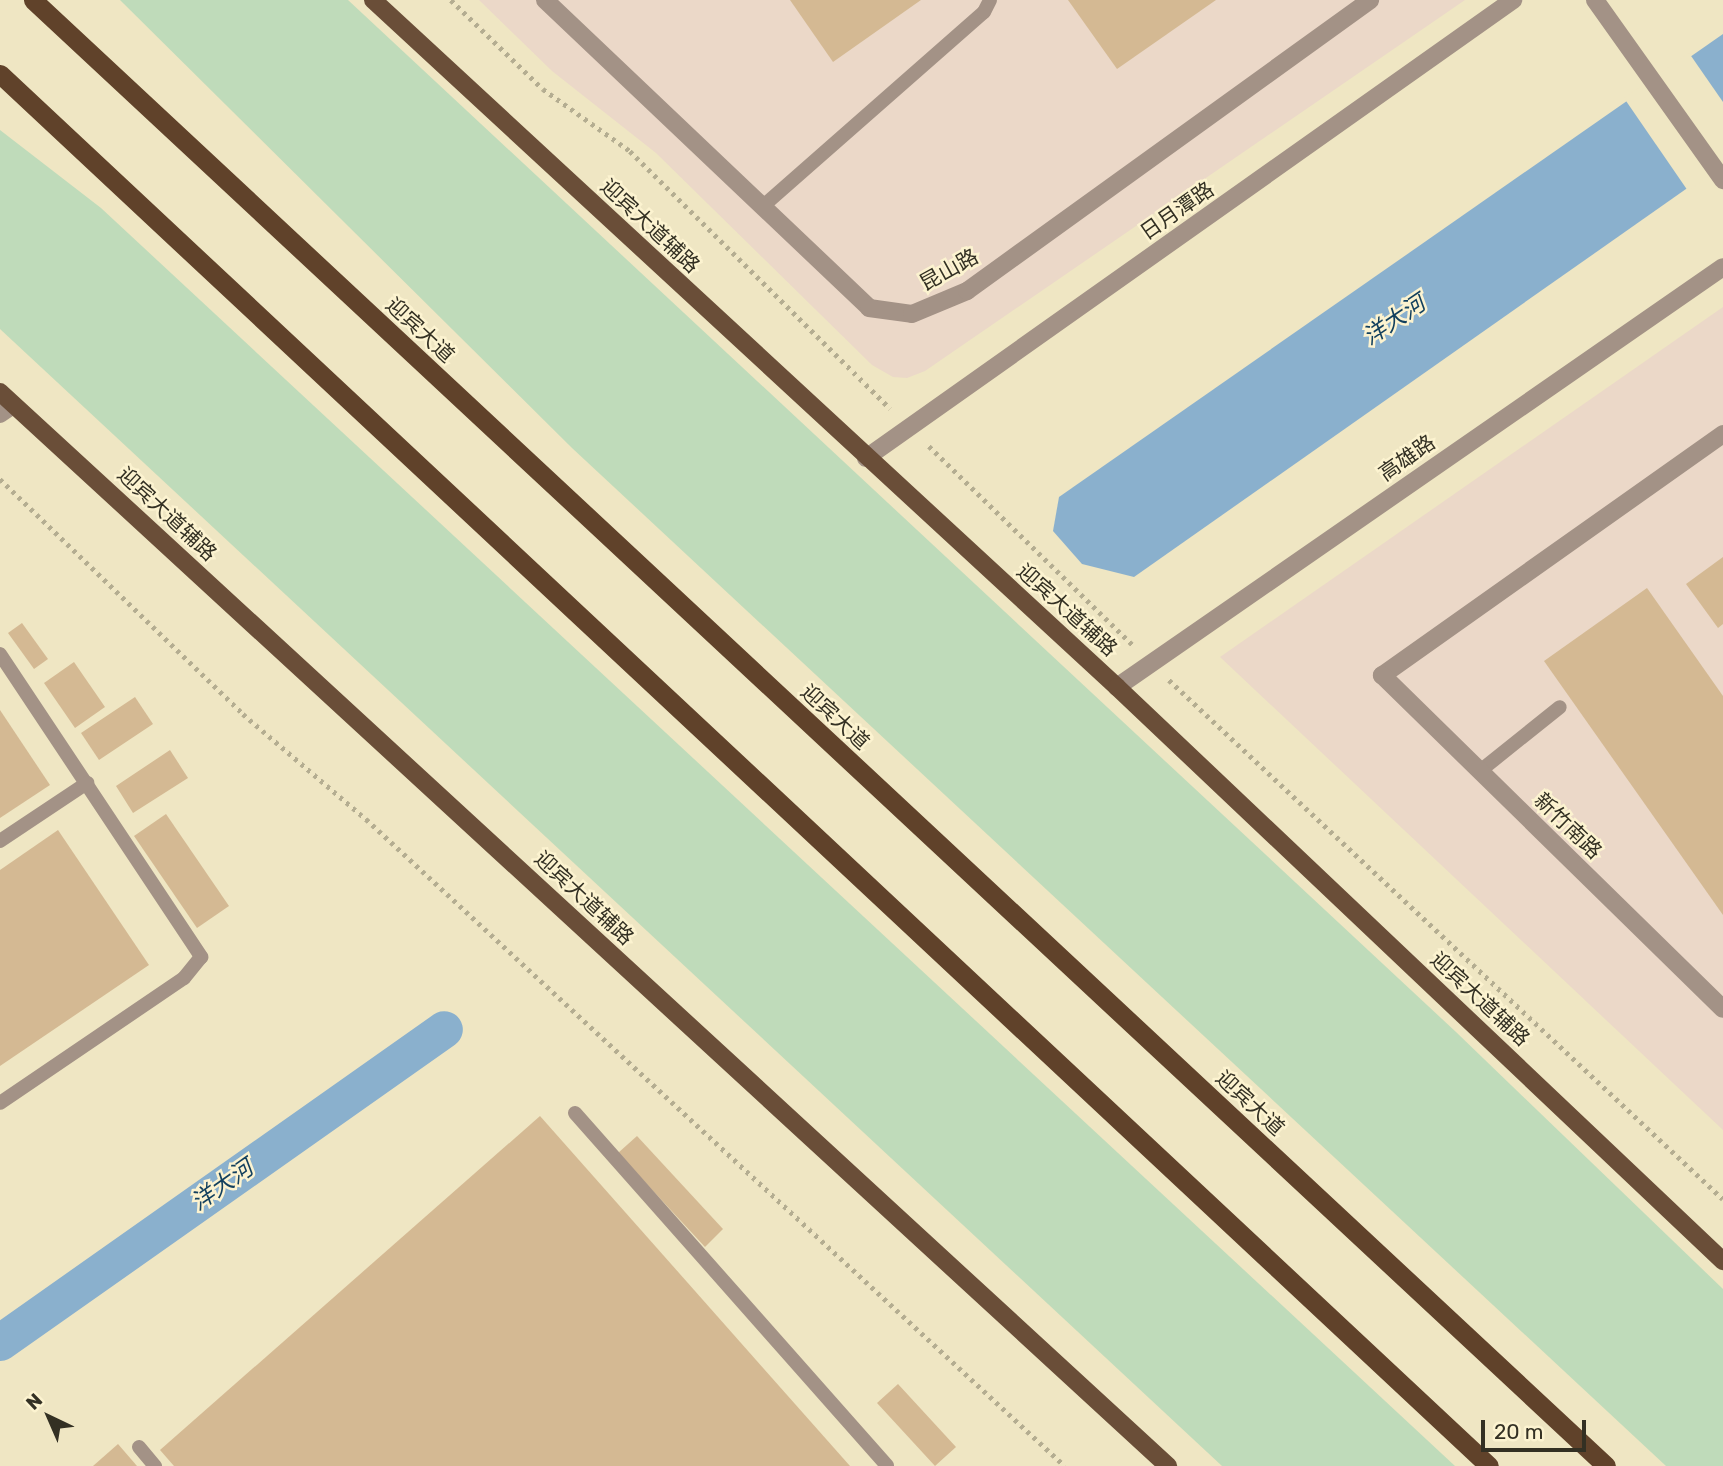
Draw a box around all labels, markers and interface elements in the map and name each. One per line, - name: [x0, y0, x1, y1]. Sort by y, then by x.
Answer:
- street label: 迎宾大道辅路: [595, 174, 705, 278]
- street label: 日月潭路: [1135, 177, 1219, 245]
- street label: 昆山路: [915, 244, 983, 296]
- water label: 洋大河: [1358, 289, 1430, 351]
- street label: 迎宾大道: [381, 292, 459, 368]
- street label: 高雄路: [1374, 430, 1440, 486]
- street label: 迎宾大道辅路: [112, 462, 222, 566]
- street label: 迎宾大道辅路: [1012, 558, 1122, 662]
- street label: 迎宾大道: [796, 679, 874, 755]
- street label: 新竹南路: [1529, 788, 1607, 864]
- street label: 迎宾大道辅路: [529, 846, 639, 950]
- street label: 迎宾大道辅路: [1425, 947, 1535, 1051]
- street label: 迎宾大道: [1211, 1065, 1289, 1141]
- water label: 洋大河: [186, 1154, 258, 1216]
- north arrow: [14, 1382, 84, 1452]
- text: N: [21, 1389, 47, 1415]
- scale bar: [1485, 1406, 1590, 1450]
- text: 20 m: [1494, 1419, 1543, 1444]

